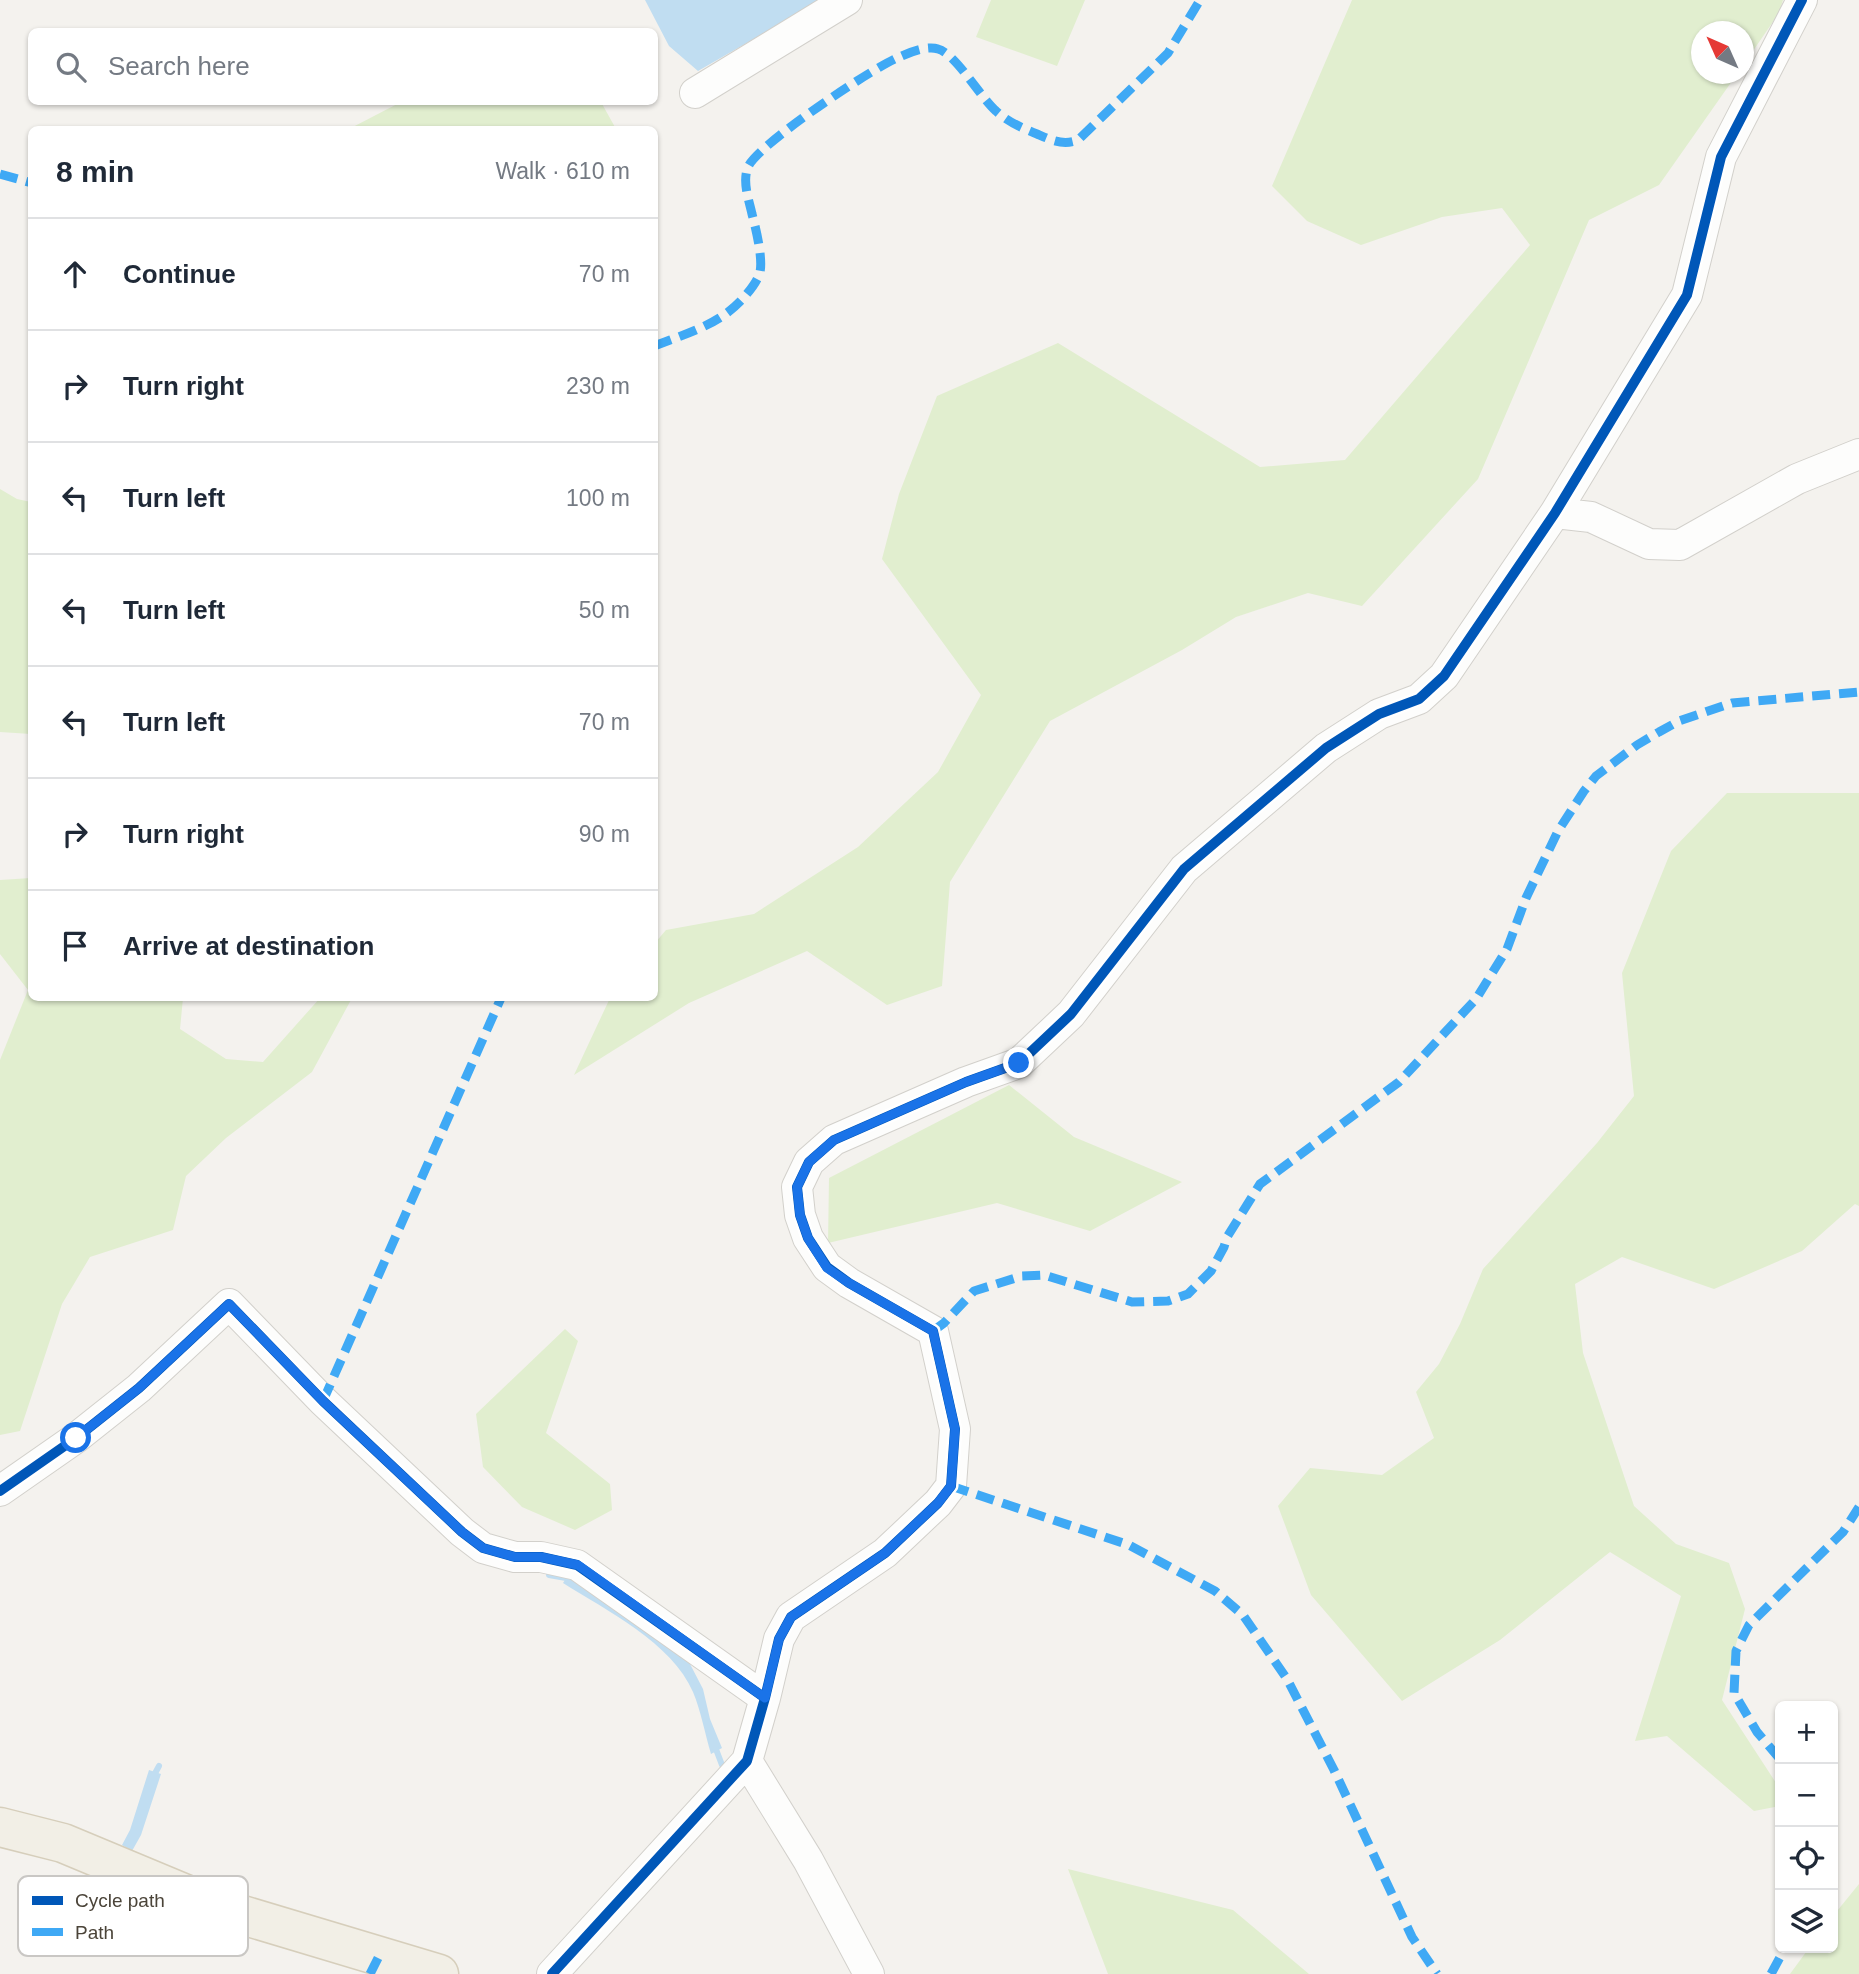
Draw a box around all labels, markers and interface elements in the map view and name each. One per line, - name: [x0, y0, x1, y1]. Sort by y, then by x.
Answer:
- north arrow: [1691, 21, 1754, 84]
- search box: [28, 28, 658, 105]
- icon: search: [52, 48, 90, 86]
- text: Search here: [108, 51, 250, 81]
- text: 8 min: [56, 155, 134, 188]
- text: Walk · 610 m: [495, 158, 630, 184]
- icon: ahead: [56, 255, 94, 293]
- text: Continue: [123, 259, 236, 289]
- text: 70 m: [579, 261, 630, 287]
- icon: right: [56, 367, 94, 405]
- text: Turn right: [123, 371, 244, 401]
- text: 230 m: [566, 373, 630, 399]
- icon: left: [56, 479, 94, 517]
- text: Turn left: [123, 483, 225, 513]
- text: 100 m: [566, 485, 630, 511]
- icon: left: [56, 591, 94, 629]
- text: Turn left: [123, 595, 225, 625]
- text: 50 m: [579, 597, 630, 623]
- icon: left: [56, 703, 94, 741]
- text: Turn left: [123, 707, 225, 737]
- text: 70 m: [579, 709, 630, 735]
- icon: right: [56, 815, 94, 853]
- text: Turn right: [123, 819, 244, 849]
- text: 90 m: [579, 821, 630, 847]
- icon: arrive: [56, 927, 94, 965]
- text: Arrive at destination: [123, 931, 374, 961]
- route end: [1003, 1047, 1034, 1078]
- route start: [60, 1422, 91, 1453]
- map controls: [1775, 1701, 1838, 1953]
- button: +: [1775, 1701, 1838, 1764]
- button: −: [1775, 1764, 1838, 1827]
- button: locate: [1775, 1827, 1838, 1890]
- legend: [18, 1876, 248, 1956]
- text: Cycle path: [75, 1890, 165, 1911]
- button: layers: [1775, 1890, 1838, 1953]
- text: Path: [75, 1922, 114, 1943]

